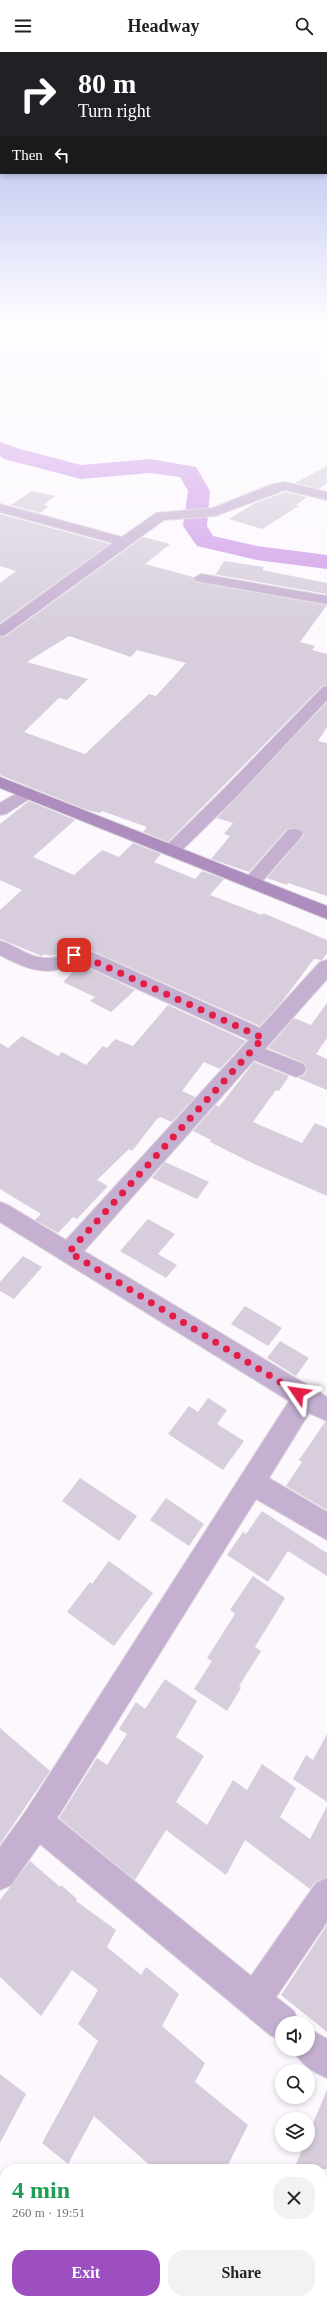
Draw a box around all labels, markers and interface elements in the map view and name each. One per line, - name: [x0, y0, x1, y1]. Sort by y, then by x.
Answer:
- icon: menu: [12, 15, 34, 37]
- icon: search: [293, 15, 315, 37]
- text: Headway: [128, 16, 200, 36]
- icon: right: [12, 68, 64, 120]
- text: 80 m: [78, 68, 136, 99]
- text: Turn right: [78, 101, 151, 121]
- icon: left: [51, 144, 73, 166]
- text: Then: [12, 147, 43, 163]
- pin: [57, 938, 91, 972]
- icon: arrive: [63, 944, 85, 966]
- position arrow: [277, 1372, 319, 1414]
- map controls: [275, 2016, 315, 2152]
- button: sound: [275, 2016, 315, 2056]
- button: search: [275, 2064, 315, 2104]
- button: layers: [275, 2112, 315, 2152]
- text: 4 min: [12, 2177, 70, 2203]
- button: close: [273, 2177, 315, 2219]
- text: 260 m · 19:51: [12, 2205, 85, 2220]
- button: Exit: [12, 2250, 160, 2296]
- button: Share: [168, 2250, 315, 2296]

